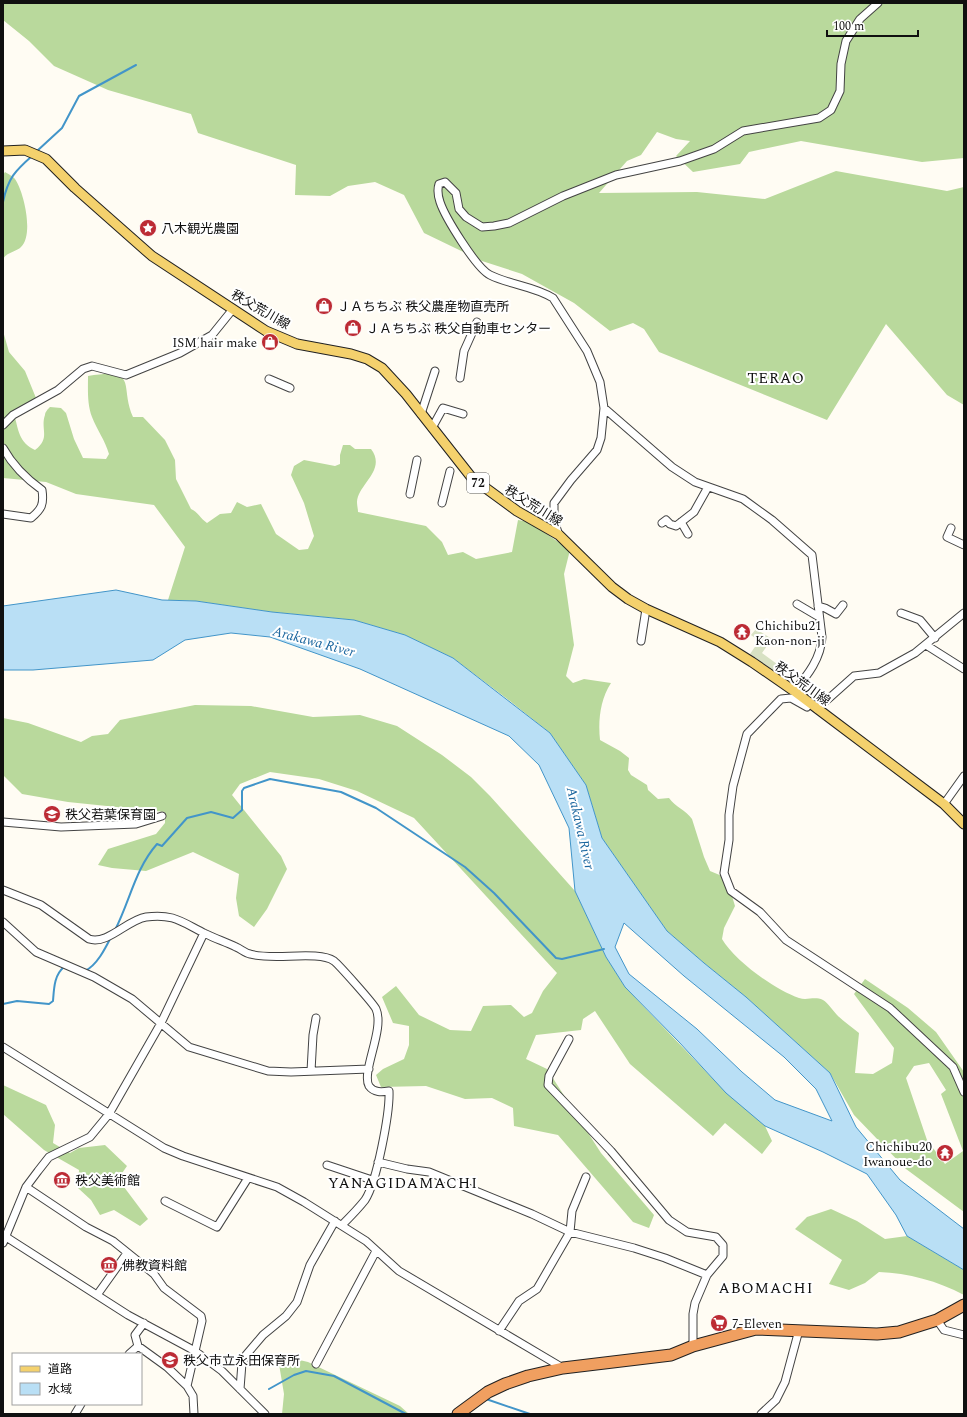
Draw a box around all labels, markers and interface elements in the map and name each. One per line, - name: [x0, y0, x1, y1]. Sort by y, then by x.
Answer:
- scale bar: [827, 12, 918, 38]
- text: 100 m: [833, 17, 864, 36]
- place icon: 八木観光農園: [138, 218, 158, 238]
- place label: 八木観光農園: [161, 219, 239, 239]
- street label: 秩父荒川線: [227, 285, 294, 335]
- shop icon: ＪＡちちぶ 秩父農産物直売所: [314, 296, 334, 316]
- place label: ＪＡちちぶ 秩父農産物直売所: [337, 297, 509, 317]
- shop icon: ＪＡちちぶ 秩父自動車センター: [343, 318, 363, 338]
- place label: ＪＡちちぶ 秩父自動車センター: [366, 319, 551, 339]
- shop icon: ISM hair make: [260, 332, 280, 352]
- place label: ISM hair make: [172, 333, 257, 353]
- district label: TERAO: [747, 367, 805, 390]
- road number: 72: [467, 473, 489, 493]
- street label: 秩父荒川線: [501, 480, 566, 532]
- place label: Chichibu21 Kaon-non-ji: [755, 616, 825, 651]
- water label: Arakawa River: [270, 620, 357, 663]
- temple icon: Chichibu21 Kaon-non-ji: [732, 622, 752, 642]
- street label: 秩父荒川線: [770, 657, 835, 711]
- water label: Arakawa River: [561, 784, 600, 872]
- school or university icon: 秩父若葉保育園: [42, 804, 62, 824]
- place label: 秩父若葉保育園: [65, 805, 156, 825]
- place label: Chichibu20 Iwanoue-do: [863, 1137, 932, 1172]
- temple icon: Chichibu20 Iwanoue-do: [935, 1143, 955, 1163]
- museum icon: 秩父美術館: [52, 1170, 72, 1190]
- place label: 秩父美術館: [75, 1171, 140, 1191]
- district label: YANAGIDAMACHI: [328, 1172, 478, 1195]
- museum icon: 佛教資料館: [99, 1255, 119, 1275]
- place label: 佛教資料館: [122, 1256, 187, 1276]
- district label: ABOMACHI: [718, 1277, 814, 1300]
- supermarket icon: 7-Eleven: [709, 1313, 729, 1333]
- place label: 7-Eleven: [732, 1314, 782, 1334]
- school or university icon: 秩父市立永田保育所: [160, 1350, 180, 1370]
- place label: 秩父市立永田保育所: [183, 1351, 300, 1371]
- legend: [12, 1353, 142, 1405]
- text: 道路: [48, 1360, 72, 1379]
- text: 水域: [48, 1380, 72, 1399]

